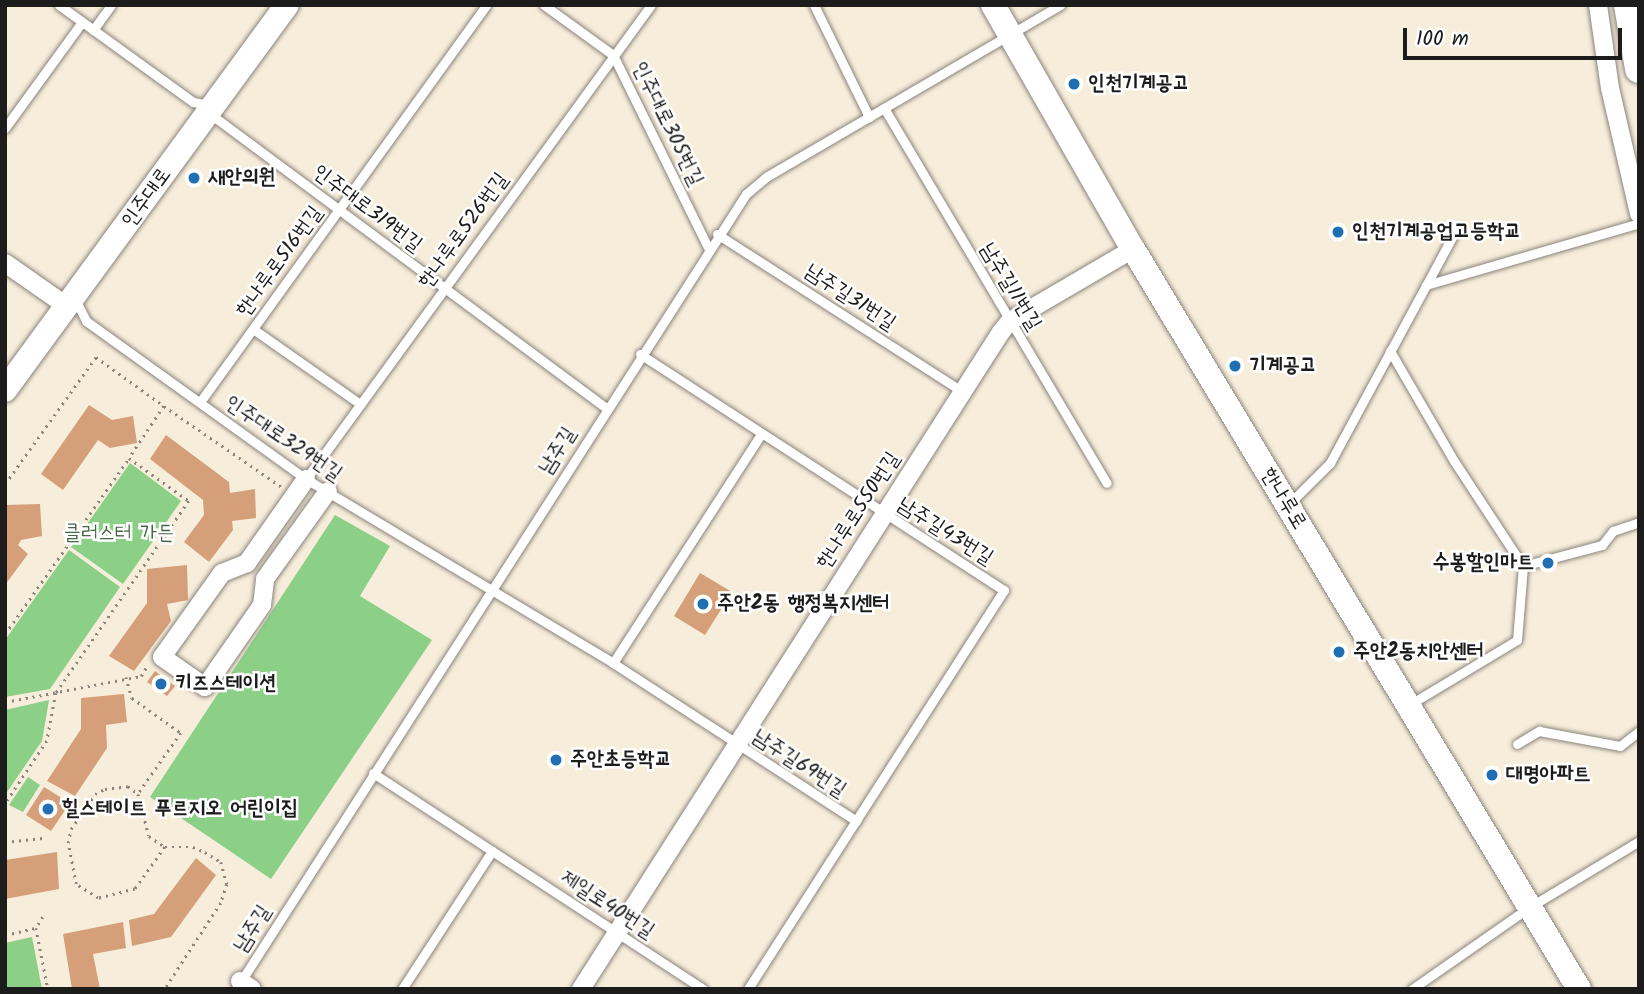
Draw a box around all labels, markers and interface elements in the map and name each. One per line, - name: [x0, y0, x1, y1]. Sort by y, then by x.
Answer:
- scale bar: [1406, 14, 1625, 58]
- text: 100 m: [1416, 23, 1469, 56]
- street label: 인주대로305번길: [626, 58, 708, 190]
- place label: 인천기계공고: [1088, 71, 1189, 97]
- marker: 인천기계공고: [1066, 76, 1082, 92]
- street label: 인주대로319번길: [307, 160, 427, 258]
- street label: 인주대로: [117, 163, 177, 233]
- place label: 새안의원: [208, 165, 276, 191]
- street label: 한나루로526번길: [414, 168, 514, 294]
- marker: 새안의원: [186, 170, 202, 186]
- street label: 한나루로516번길: [231, 202, 329, 322]
- place label: 인천기계공업고등학교: [1352, 219, 1521, 245]
- marker: 인천기계공업고등학교: [1330, 224, 1346, 240]
- street label: 남주길11번길: [974, 239, 1046, 335]
- street label: 남주길31번길: [800, 259, 900, 337]
- place label: 기계공고: [1249, 353, 1317, 379]
- marker: 기계공고: [1227, 358, 1243, 374]
- street label: 인주대로329번길: [220, 391, 346, 487]
- street label: 남주길: [534, 423, 582, 479]
- street label: 한나루로550번길: [812, 448, 906, 574]
- street label: 한나루로: [1255, 464, 1311, 534]
- street label: 남주길43번길: [893, 493, 997, 571]
- park label: 클러스터 가든: [64, 521, 174, 547]
- place label: 수봉할인마트: [1433, 550, 1534, 576]
- marker: 수봉할인마트: [1540, 555, 1556, 571]
- place label: 주안2동 행정복지센터: [717, 591, 889, 617]
- marker: 주안2동 행정복지센터: [695, 596, 711, 612]
- place label: 주안2동치안센터: [1353, 639, 1484, 665]
- marker: 주안2동치안센터: [1331, 644, 1347, 660]
- place label: 키즈스테이션: [175, 671, 276, 697]
- marker: 키즈스테이션: [153, 676, 169, 692]
- street label: 남주길69번길: [748, 724, 850, 804]
- place label: 주안초등학교: [570, 747, 671, 773]
- marker: 주안초등학교: [548, 752, 564, 768]
- place label: 대명아파트: [1506, 762, 1590, 788]
- marker: 대명아파트: [1484, 767, 1500, 783]
- place label: 힐스테이트 푸르지오 어린이집: [62, 796, 298, 822]
- marker: 힐스테이트 푸르지오 어린이집: [40, 801, 56, 817]
- street label: 제일로40번길: [555, 865, 659, 945]
- street label: 남주길: [229, 901, 277, 957]

